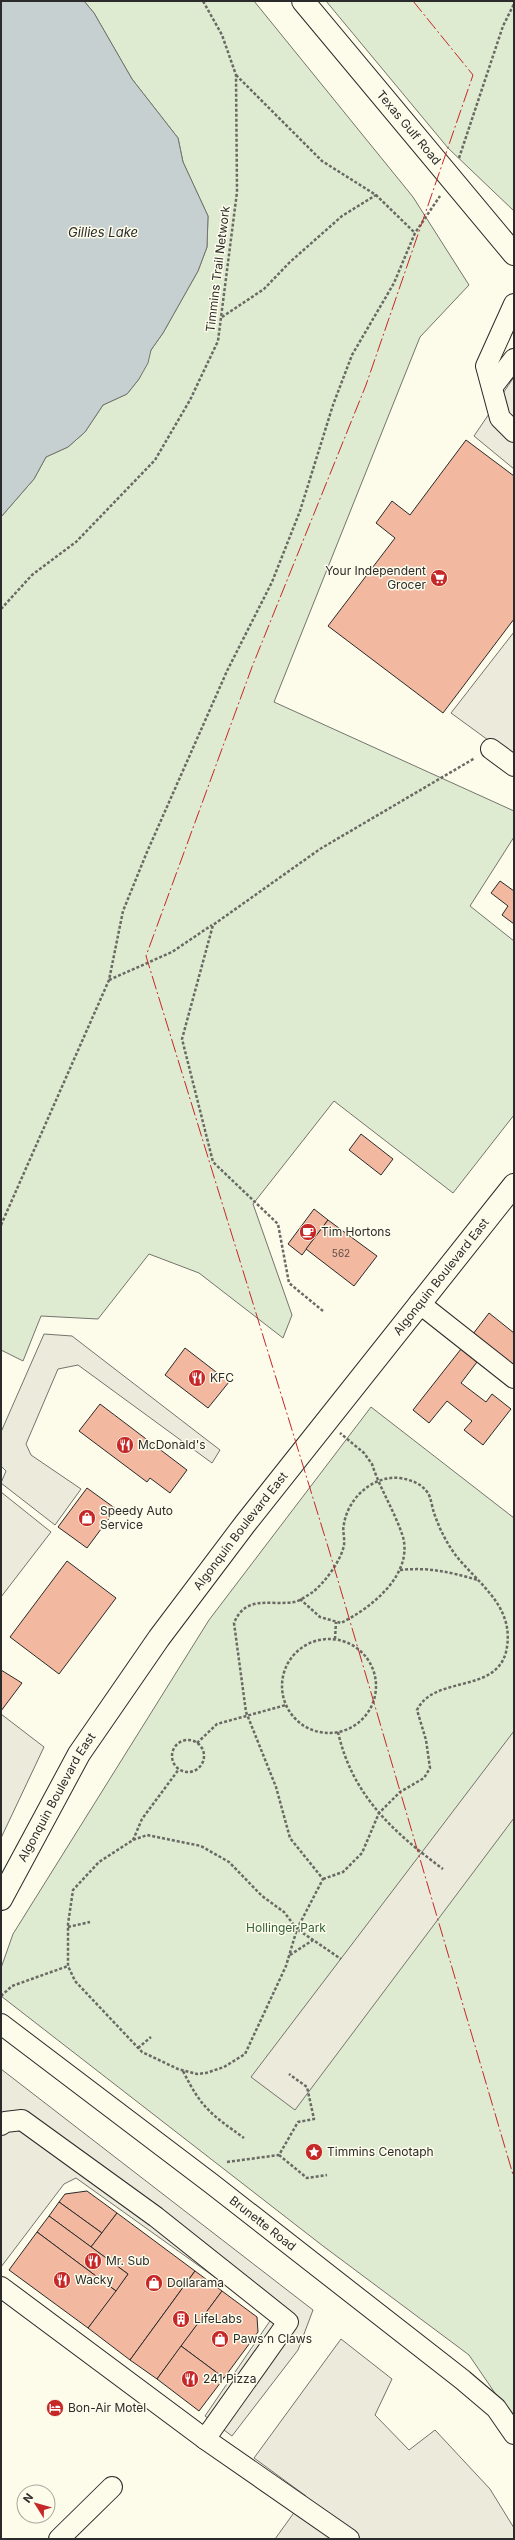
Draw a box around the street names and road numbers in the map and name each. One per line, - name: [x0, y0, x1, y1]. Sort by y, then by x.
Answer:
- street label: Texas Gulf Road: [374, 87, 444, 168]
- street label: Timmins Trail Network: [202, 205, 233, 333]
- street label: Algonquin Boulevard East: [390, 1215, 492, 1338]
- street label: Algonquin Boulevard East: [190, 1469, 290, 1593]
- street label: Algonquin Boulevard East: [14, 1730, 98, 1864]
- street label: Brunette Road: [227, 2192, 299, 2254]

